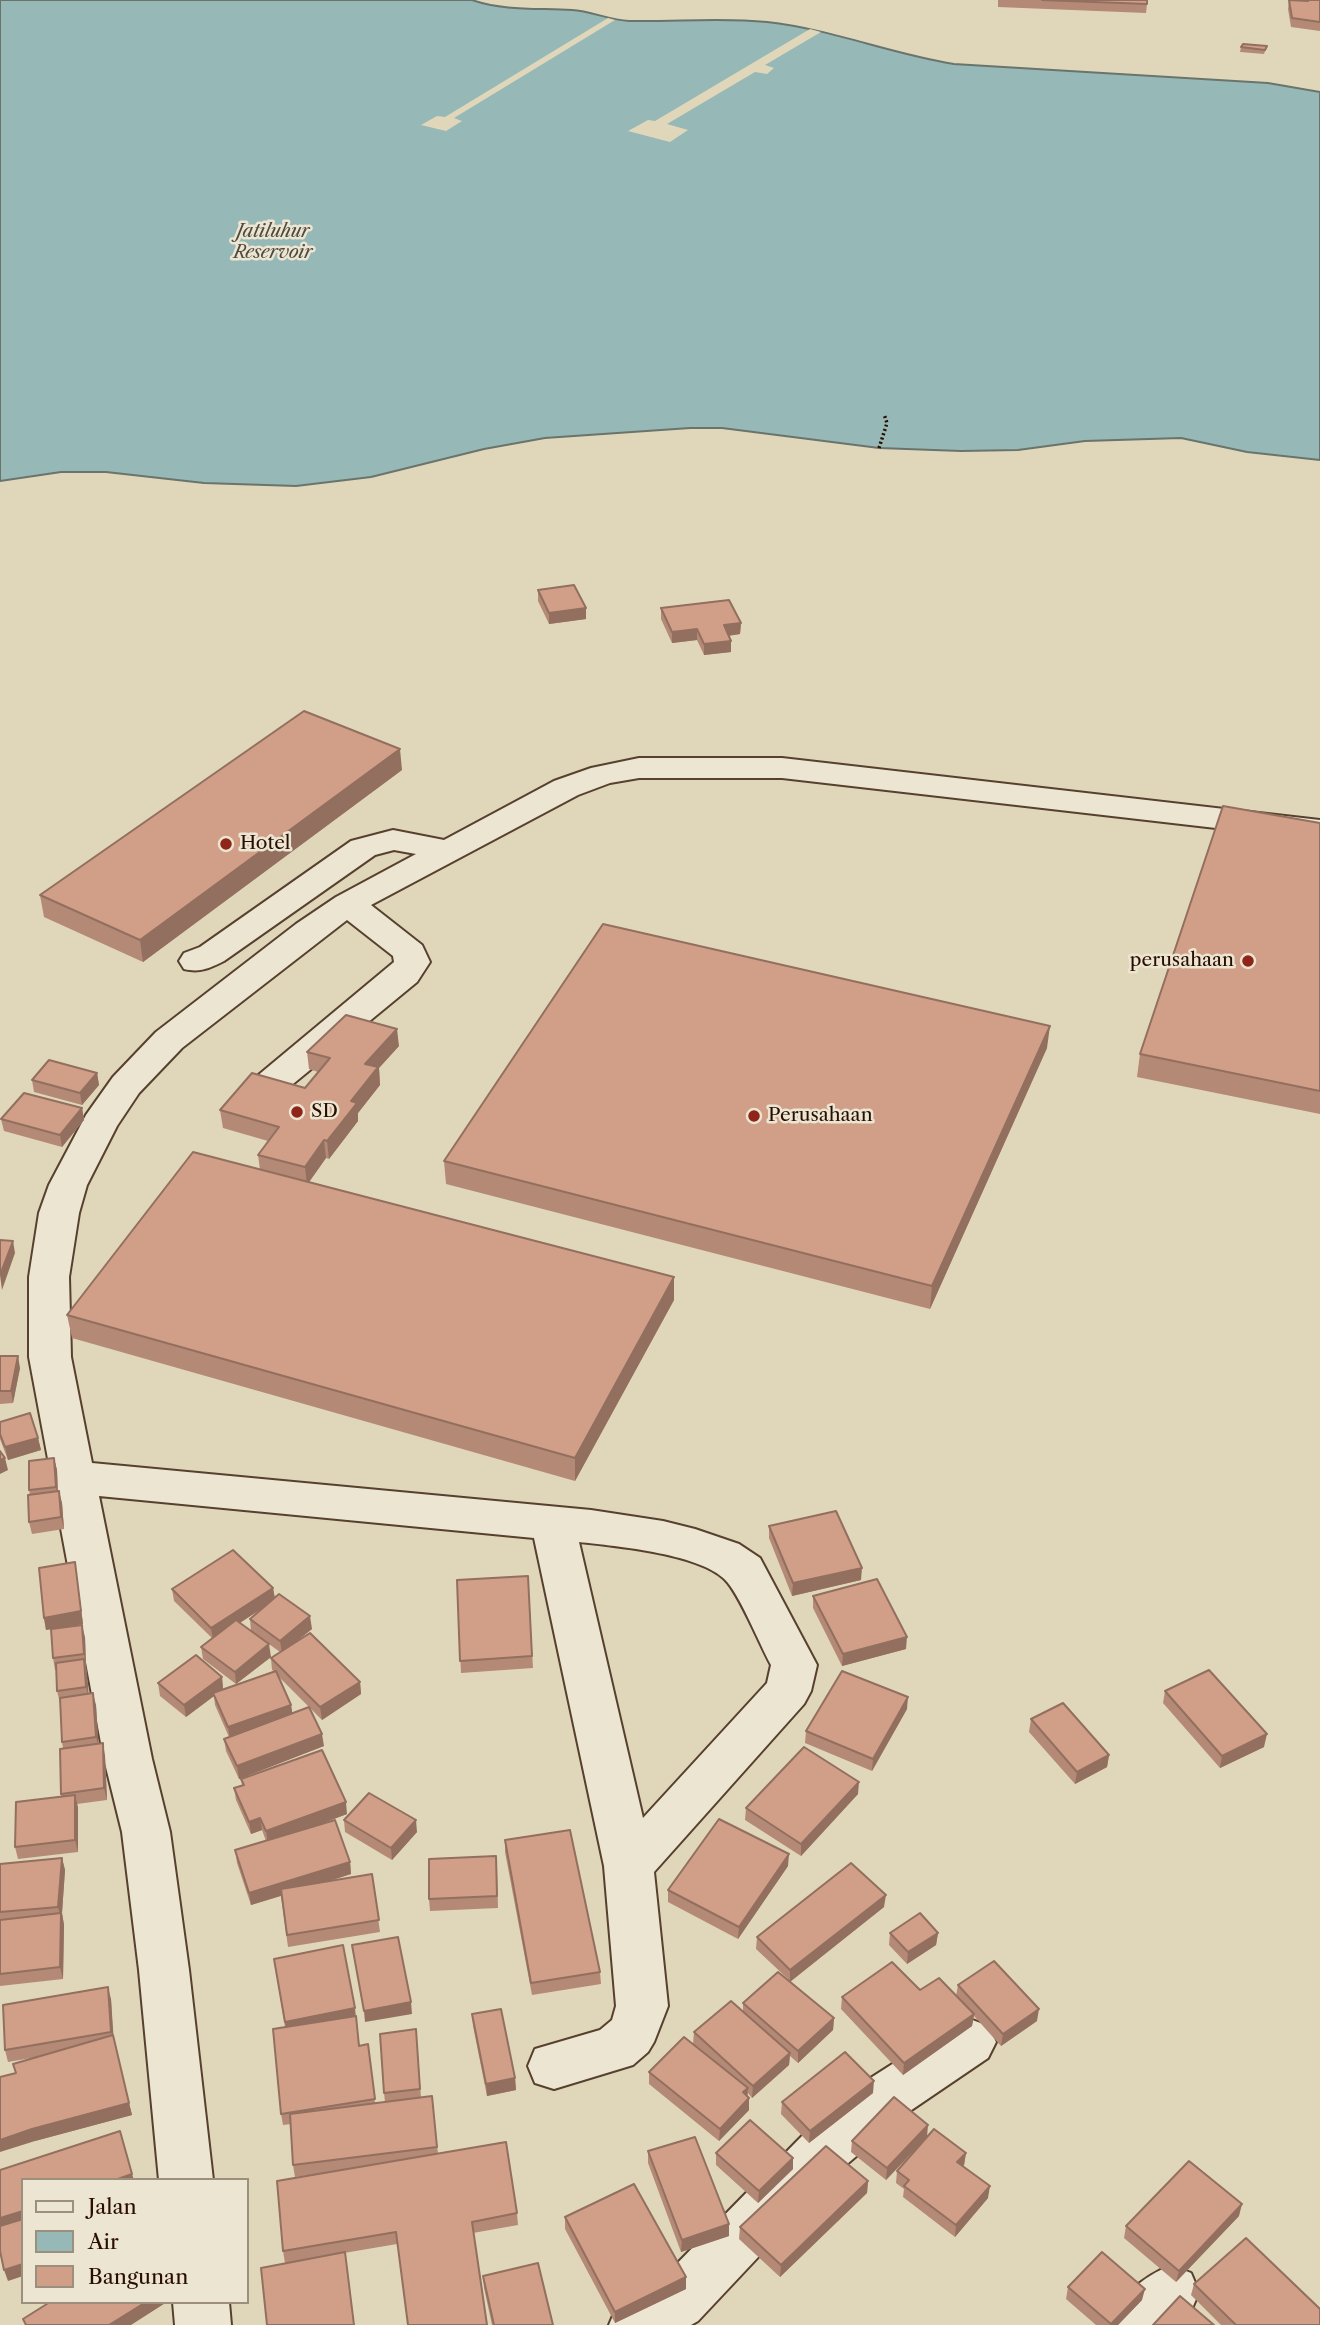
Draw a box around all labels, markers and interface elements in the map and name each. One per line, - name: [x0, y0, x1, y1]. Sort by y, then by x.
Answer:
- water label: Jatiluhur Reservoir: [233, 221, 313, 264]
- place label: Hotel: [240, 833, 290, 855]
- marker: Hotel: [218, 836, 234, 852]
- place label: perusahaan: [1130, 950, 1234, 972]
- marker: perusahaan: [1240, 953, 1256, 969]
- place label: SD: [311, 1101, 338, 1123]
- marker: SD: [289, 1104, 305, 1120]
- place label: Perusahaan: [768, 1105, 873, 1127]
- marker: Perusahaan: [746, 1108, 762, 1124]
- legend: [21, 2178, 248, 2304]
- text: Jalan: [88, 2194, 137, 2219]
- text: Air: [88, 2229, 119, 2254]
- text: Bangunan: [88, 2264, 188, 2289]

